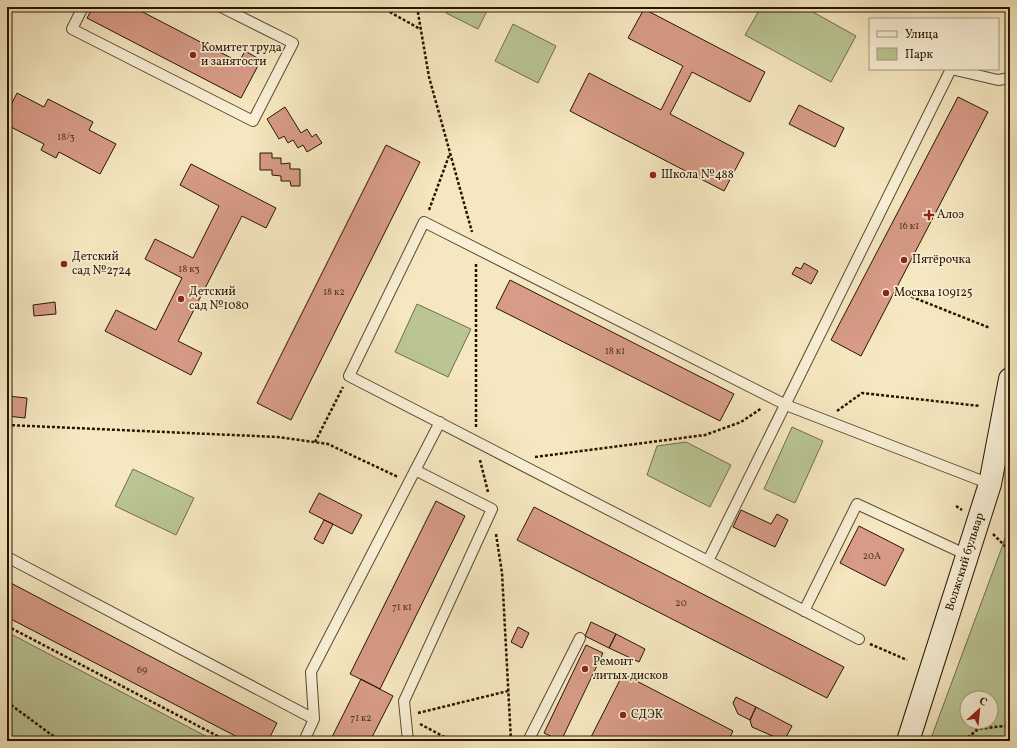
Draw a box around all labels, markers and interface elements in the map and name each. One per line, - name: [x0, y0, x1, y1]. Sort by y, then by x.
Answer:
- legend: [869, 18, 999, 70]
- text: Улица: [905, 27, 938, 43]
- place label: Комитет труда и занятости: [201, 40, 282, 70]
- text: Парк: [905, 47, 933, 63]
- marker: Комитет труда и занятости: [188, 50, 198, 60]
- house number: 18/3: [57, 130, 75, 144]
- place label: Школа №488: [661, 167, 734, 183]
- marker: Школа №488: [648, 170, 658, 180]
- place label: Алоэ: [937, 207, 964, 223]
- marker: Алоэ: [924, 210, 934, 220]
- house number: 16 к1: [899, 219, 919, 233]
- place label: Детский сад №2724: [72, 249, 132, 279]
- place label: Пятёрочка: [912, 252, 971, 268]
- marker: Пятёрочка: [899, 255, 909, 265]
- marker: Детский сад №2724: [59, 259, 69, 269]
- house number: 18 к3: [178, 262, 200, 276]
- place label: Детский сад №1080: [189, 284, 249, 314]
- house number: 18 к2: [323, 285, 345, 299]
- place label: Москва 109125: [894, 285, 973, 301]
- marker: Москва 109125: [881, 288, 891, 298]
- marker: Детский сад №1080: [176, 294, 186, 304]
- house number: 18 к1: [605, 344, 625, 358]
- street label: Волжский бульвар: [942, 511, 988, 613]
- house number: 20А: [863, 549, 881, 563]
- house number: 20: [675, 596, 687, 610]
- house number: 71 к1: [392, 600, 412, 614]
- place label: Ремонт литых дисков: [593, 654, 668, 684]
- house number: 69: [137, 663, 147, 677]
- marker: Ремонт литых дисков: [580, 664, 590, 674]
- north arrow: [959, 690, 999, 730]
- text: С: [976, 694, 989, 711]
- place label: СДЭК: [631, 707, 663, 723]
- marker: СДЭК: [618, 710, 628, 720]
- house number: 71 к2: [350, 711, 372, 725]

